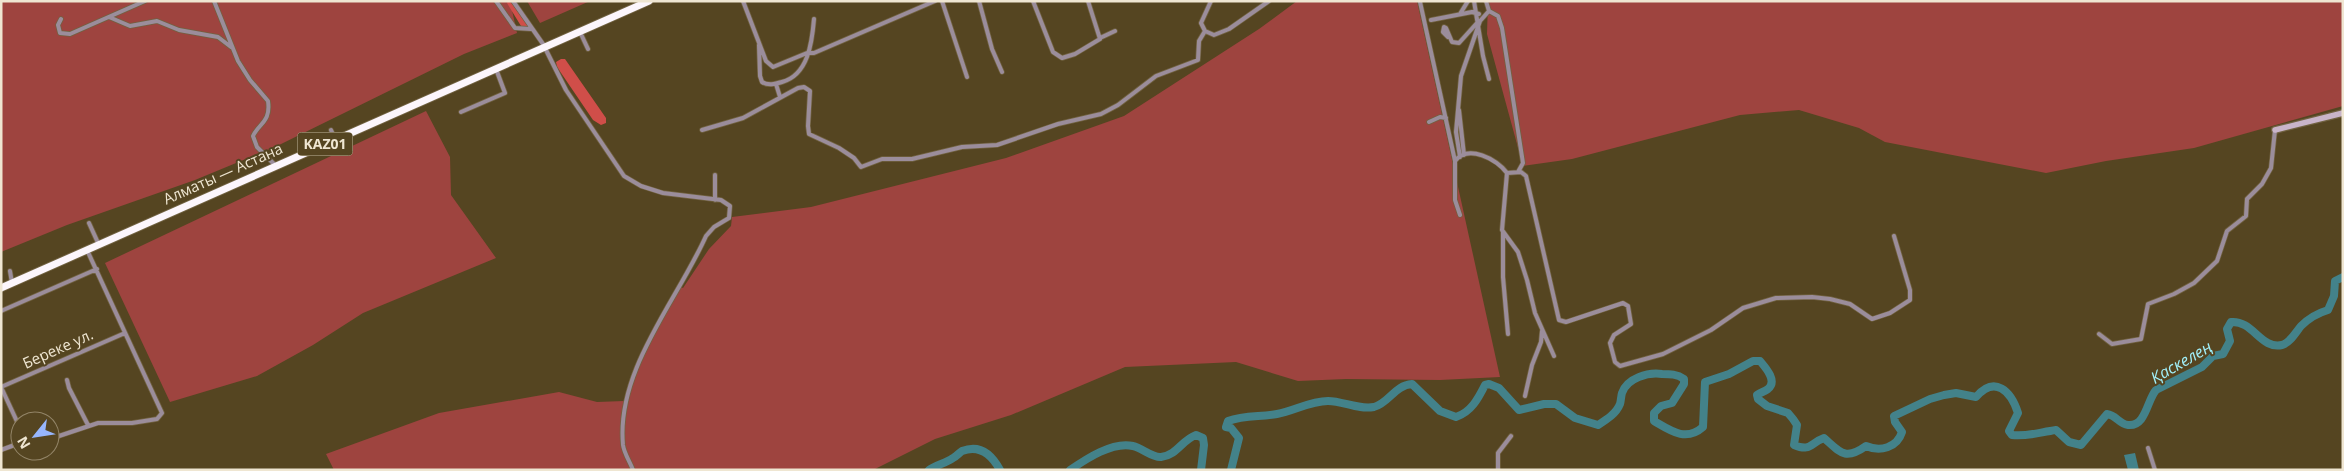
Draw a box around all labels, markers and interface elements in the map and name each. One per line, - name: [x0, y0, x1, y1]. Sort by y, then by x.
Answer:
- road number: KАZ01: [298, 132, 352, 156]
- street label: Алматы — Астана: [160, 138, 285, 208]
- street label: Береке ул.: [19, 324, 96, 373]
- water label: Қаскелең: [2146, 335, 2216, 388]
- north arrow: [10, 411, 60, 461]
- text: N: [12, 433, 34, 452]

